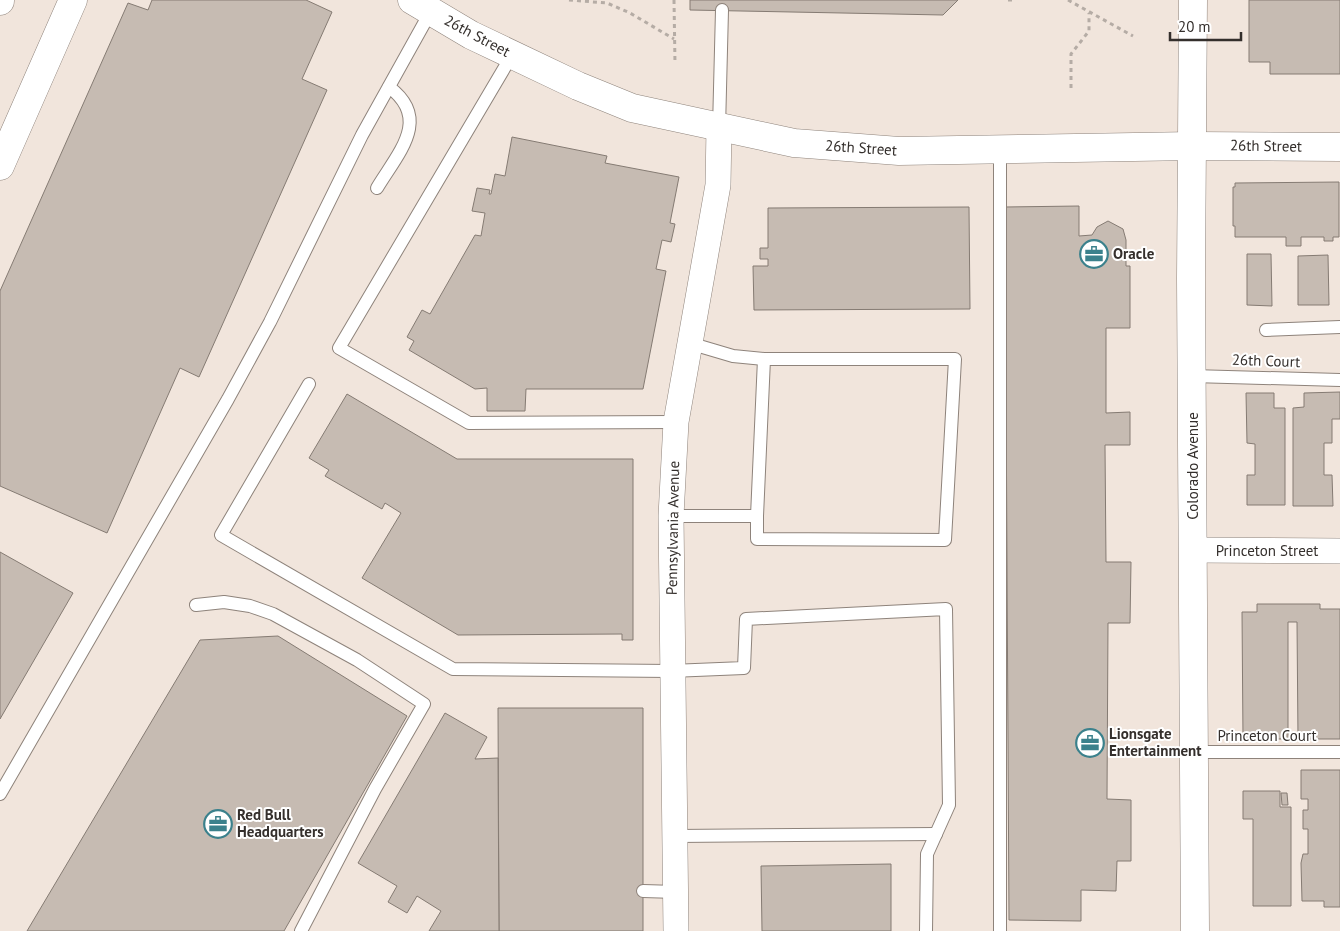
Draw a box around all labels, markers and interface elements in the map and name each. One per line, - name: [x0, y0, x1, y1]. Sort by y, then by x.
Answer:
- street label: 26th Street: [441, 10, 513, 61]
- scale bar: [1170, 10, 1241, 42]
- text: 20 m: [1178, 17, 1211, 36]
- street label: 26th Street: [1230, 135, 1302, 156]
- street label: 26th Street: [824, 136, 898, 159]
- office icon: Oracle: [1079, 239, 1109, 269]
- place label: Oracle: [1113, 244, 1155, 263]
- street label: 26th Court: [1231, 350, 1301, 371]
- street label: Colorado Avenue: [1183, 412, 1202, 520]
- street label: Pennsylvania Avenue: [662, 461, 683, 595]
- street label: Princeton Street: [1216, 541, 1318, 560]
- place label: Lionsgate Entertainment: [1109, 724, 1202, 760]
- street label: Princeton Court: [1217, 726, 1317, 745]
- office icon: Lionsgate Entertainment: [1075, 728, 1105, 758]
- place label: Red Bull Headquarters: [237, 805, 324, 841]
- office icon: Red Bull Headquarters: [203, 809, 233, 839]

